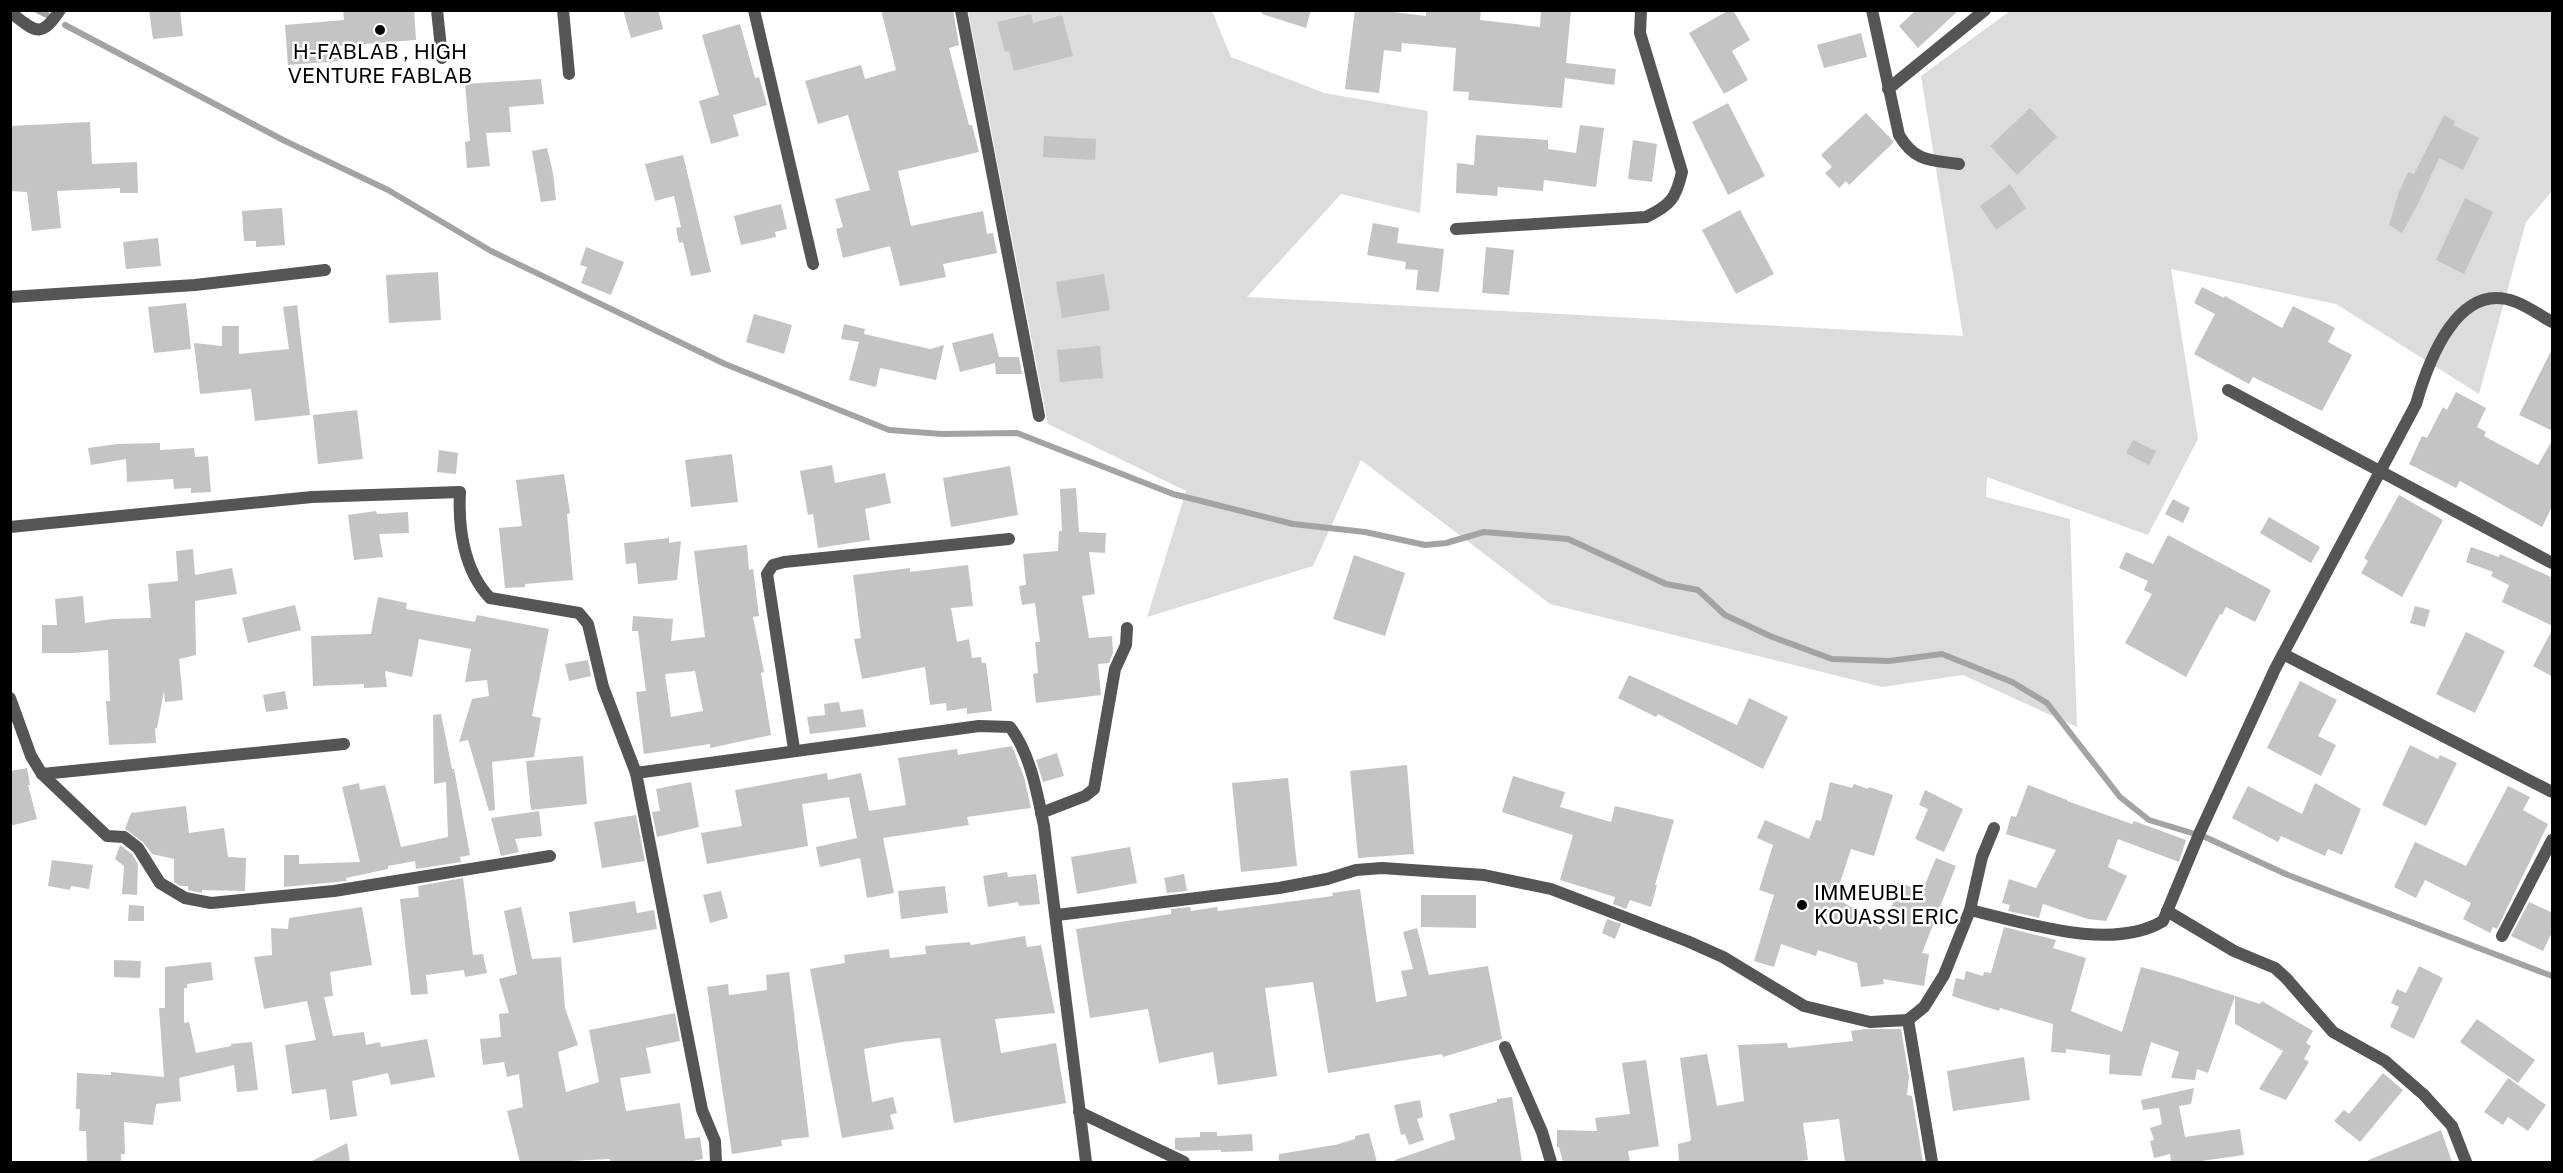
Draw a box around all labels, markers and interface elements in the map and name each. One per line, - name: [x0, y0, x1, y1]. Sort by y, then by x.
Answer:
- marker: H-FABLAB , HIGH VENTURE FABLAB: [373, 23, 387, 37]
- place label: H-FABLAB , HIGH VENTURE FABLAB: [288, 39, 472, 88]
- place label: IMMEUBLE KOUASSI ERIC: [1814, 880, 1959, 929]
- marker: IMMEUBLE KOUASSI ERIC: [1795, 898, 1809, 912]

